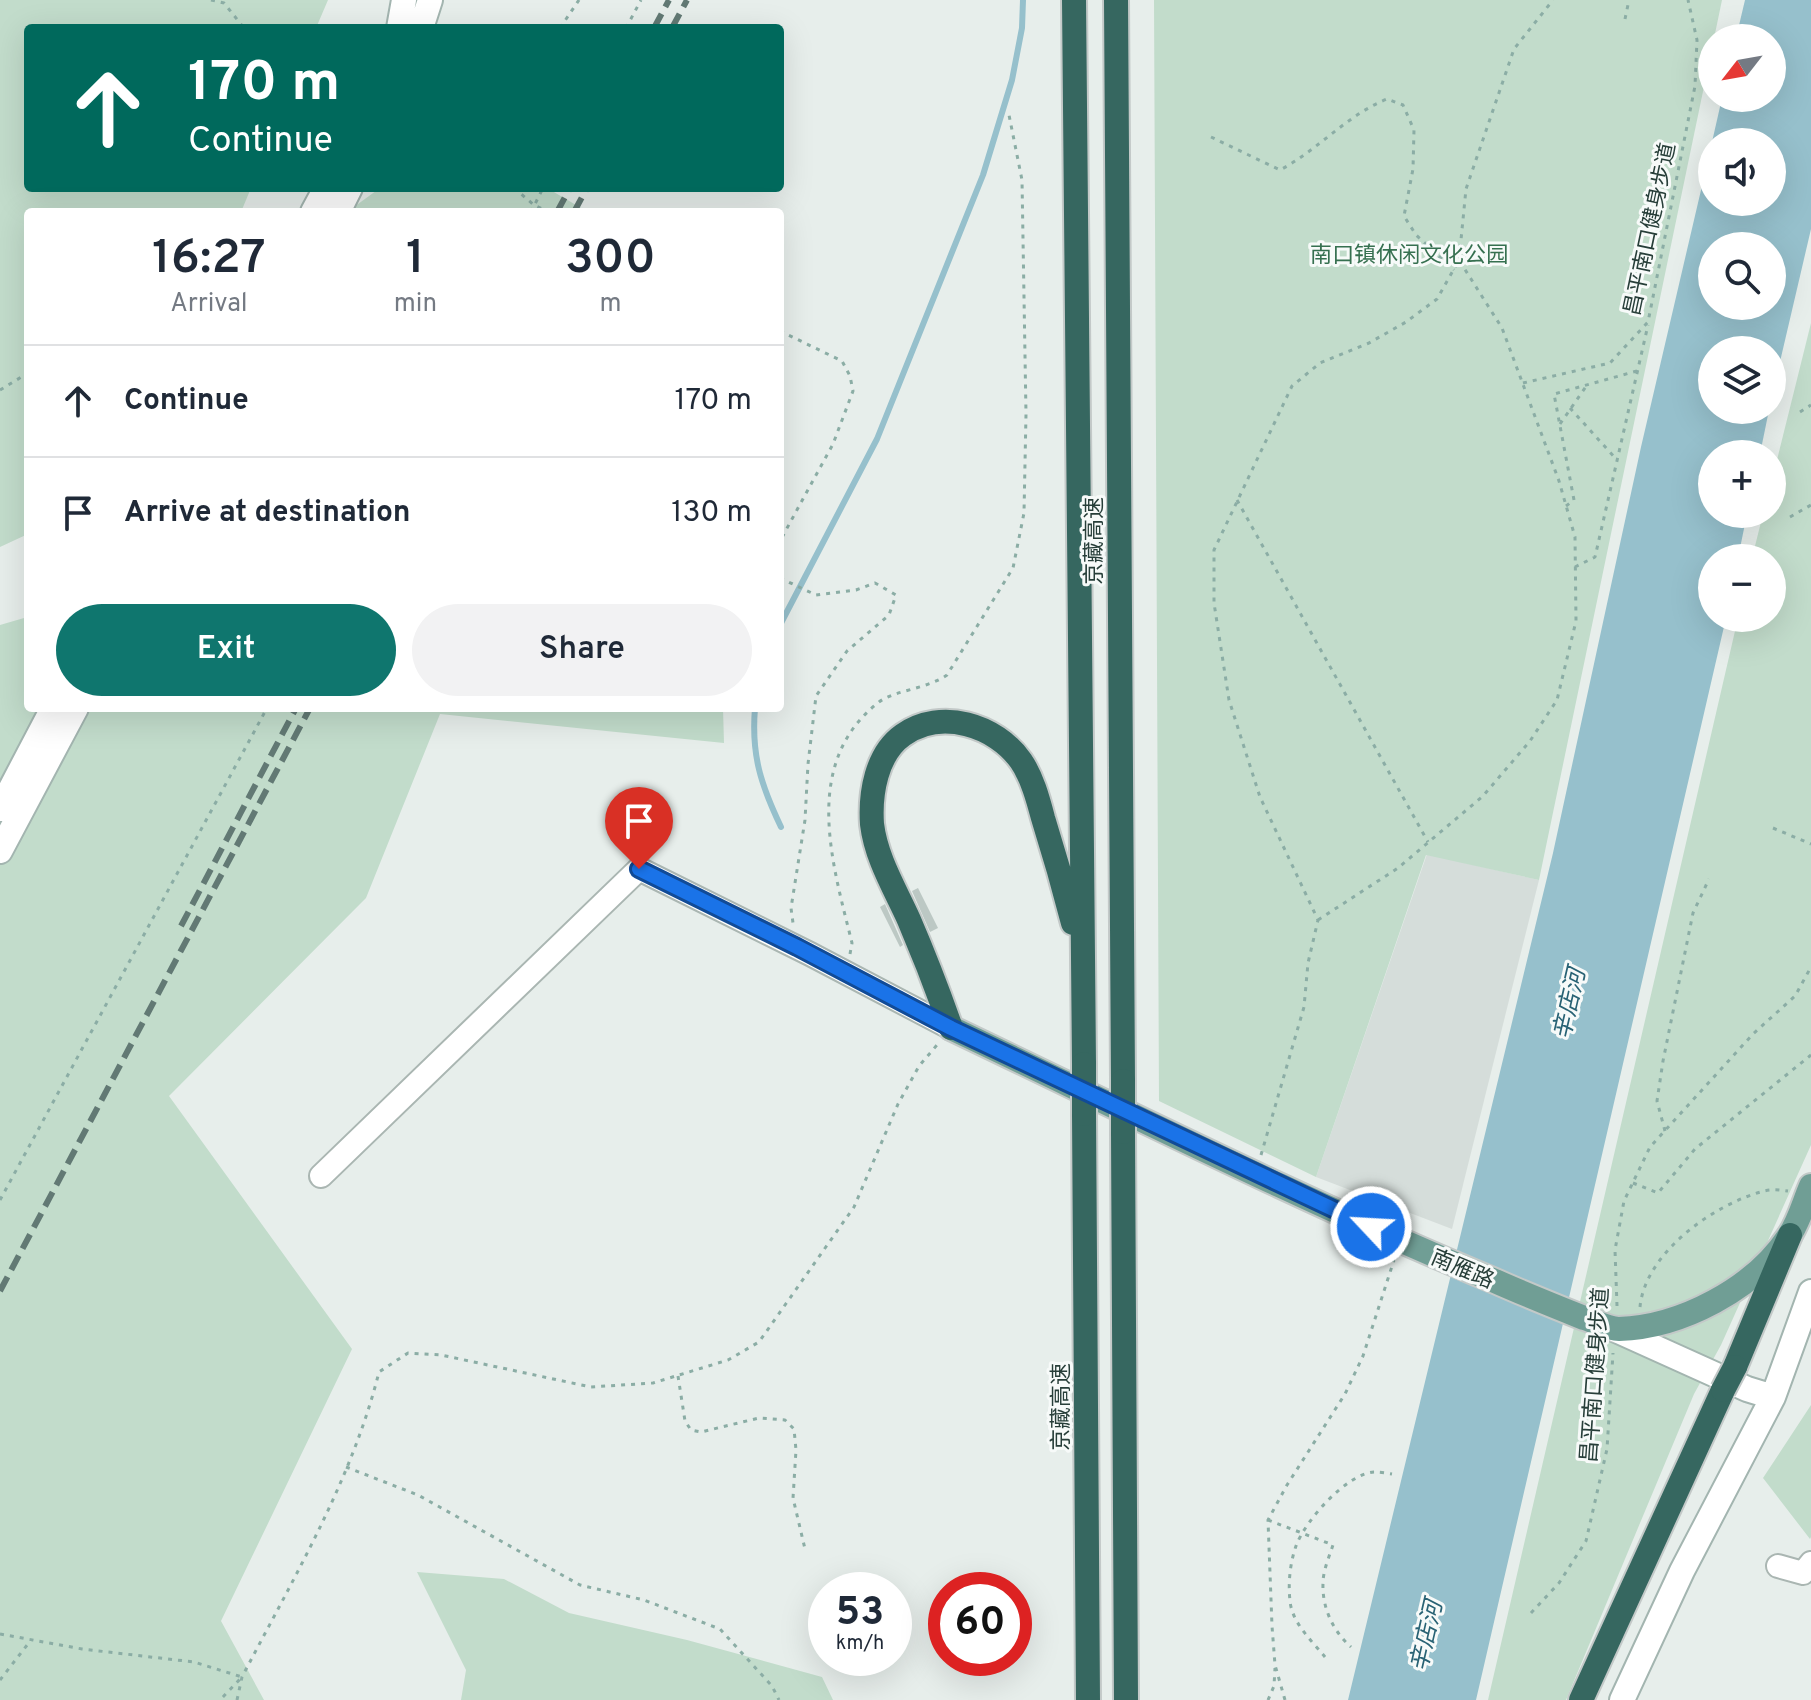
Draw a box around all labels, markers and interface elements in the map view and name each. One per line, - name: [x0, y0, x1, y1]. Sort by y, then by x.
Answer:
- north arrow: [1698, 24, 1786, 112]
- map controls: [1698, 24, 1786, 632]
- text: 170 m: [188, 50, 340, 120]
- icon: ahead: [56, 56, 160, 160]
- text: Continue: [188, 119, 333, 165]
- button: sound: [1698, 128, 1786, 216]
- street label: 昌平南口健身步道: [1620, 141, 1683, 318]
- text: 16:27: [152, 230, 266, 290]
- text: 1: [406, 230, 425, 290]
- text: 300: [565, 230, 656, 290]
- button: search: [1698, 232, 1786, 320]
- park label: 南口镇休闲文化公园: [1310, 243, 1508, 270]
- text: Arrival: [170, 288, 248, 321]
- text: min: [394, 288, 437, 321]
- text: m: [600, 288, 622, 321]
- button: layers: [1698, 336, 1786, 424]
- icon: ahead: [56, 379, 100, 423]
- text: Continue: [124, 383, 249, 420]
- text: 170 m: [674, 383, 752, 420]
- button: +: [1698, 440, 1786, 528]
- icon: arrive: [56, 491, 100, 535]
- text: Arrive at destination: [124, 495, 410, 532]
- text: 130 m: [671, 495, 752, 532]
- street label: 京藏高速: [1082, 497, 1109, 585]
- button: −: [1698, 544, 1786, 632]
- button: Exit: [56, 604, 396, 696]
- button: Share: [412, 604, 752, 696]
- pin: [605, 787, 673, 869]
- icon: arrive: [617, 799, 661, 843]
- water label: 辛店河: [1548, 962, 1595, 1043]
- position arrow: [1329, 1185, 1413, 1269]
- street label: 南雁路: [1426, 1245, 1498, 1296]
- street label: 昌平南口健身步道: [1577, 1286, 1616, 1464]
- street label: 京藏高速: [1049, 1363, 1076, 1451]
- speed limit sign: 60: [928, 1572, 1032, 1676]
- text: 53: [836, 1589, 884, 1639]
- water label: 辛店河: [1405, 1594, 1452, 1675]
- text: km/h: [836, 1631, 884, 1657]

